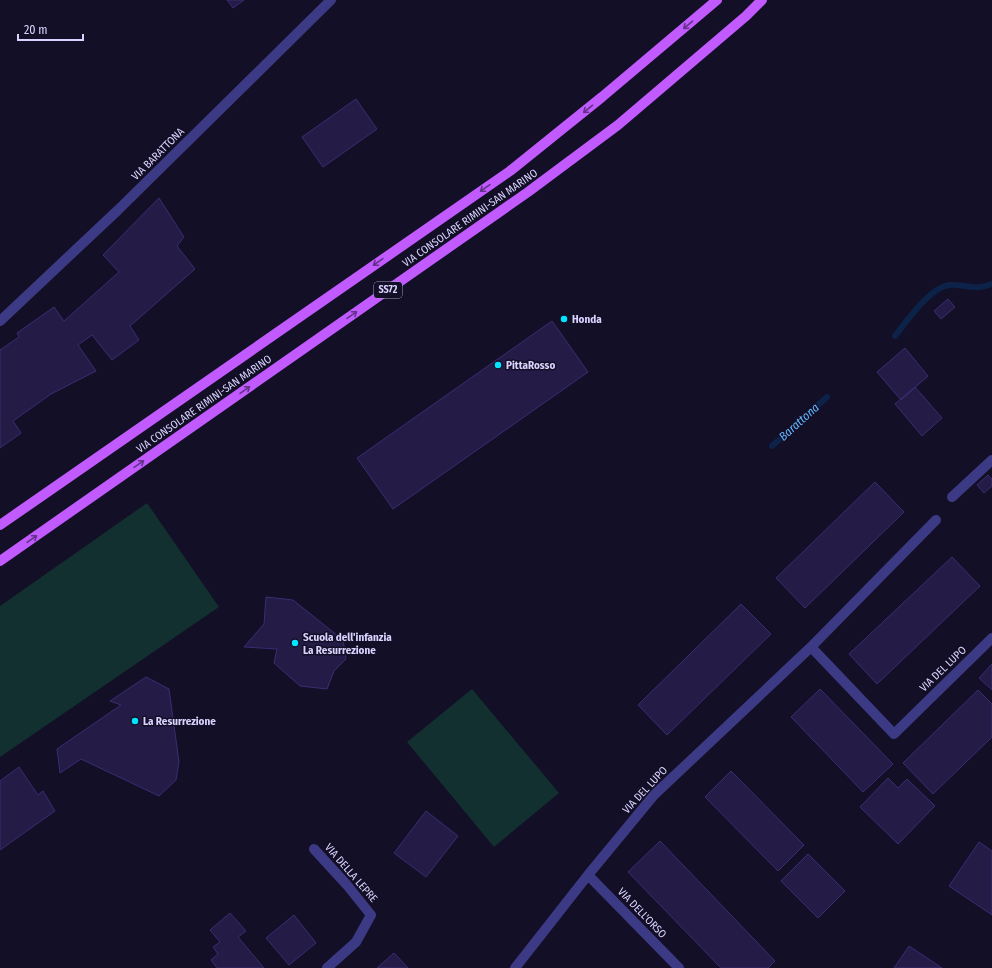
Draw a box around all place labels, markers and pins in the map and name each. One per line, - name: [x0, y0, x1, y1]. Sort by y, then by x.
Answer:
- place label: Honda: [572, 313, 602, 326]
- marker: Honda: [559, 314, 569, 324]
- place label: PittaRosso: [506, 359, 555, 372]
- marker: PittaRosso: [493, 360, 503, 370]
- place label: Scuola dell'infanzia La Resurrezione: [303, 631, 392, 657]
- marker: Scuola dell'infanzia La Resurrezione: [290, 638, 300, 648]
- place label: La Resurrezione: [143, 715, 216, 728]
- marker: La Resurrezione: [130, 716, 140, 726]

